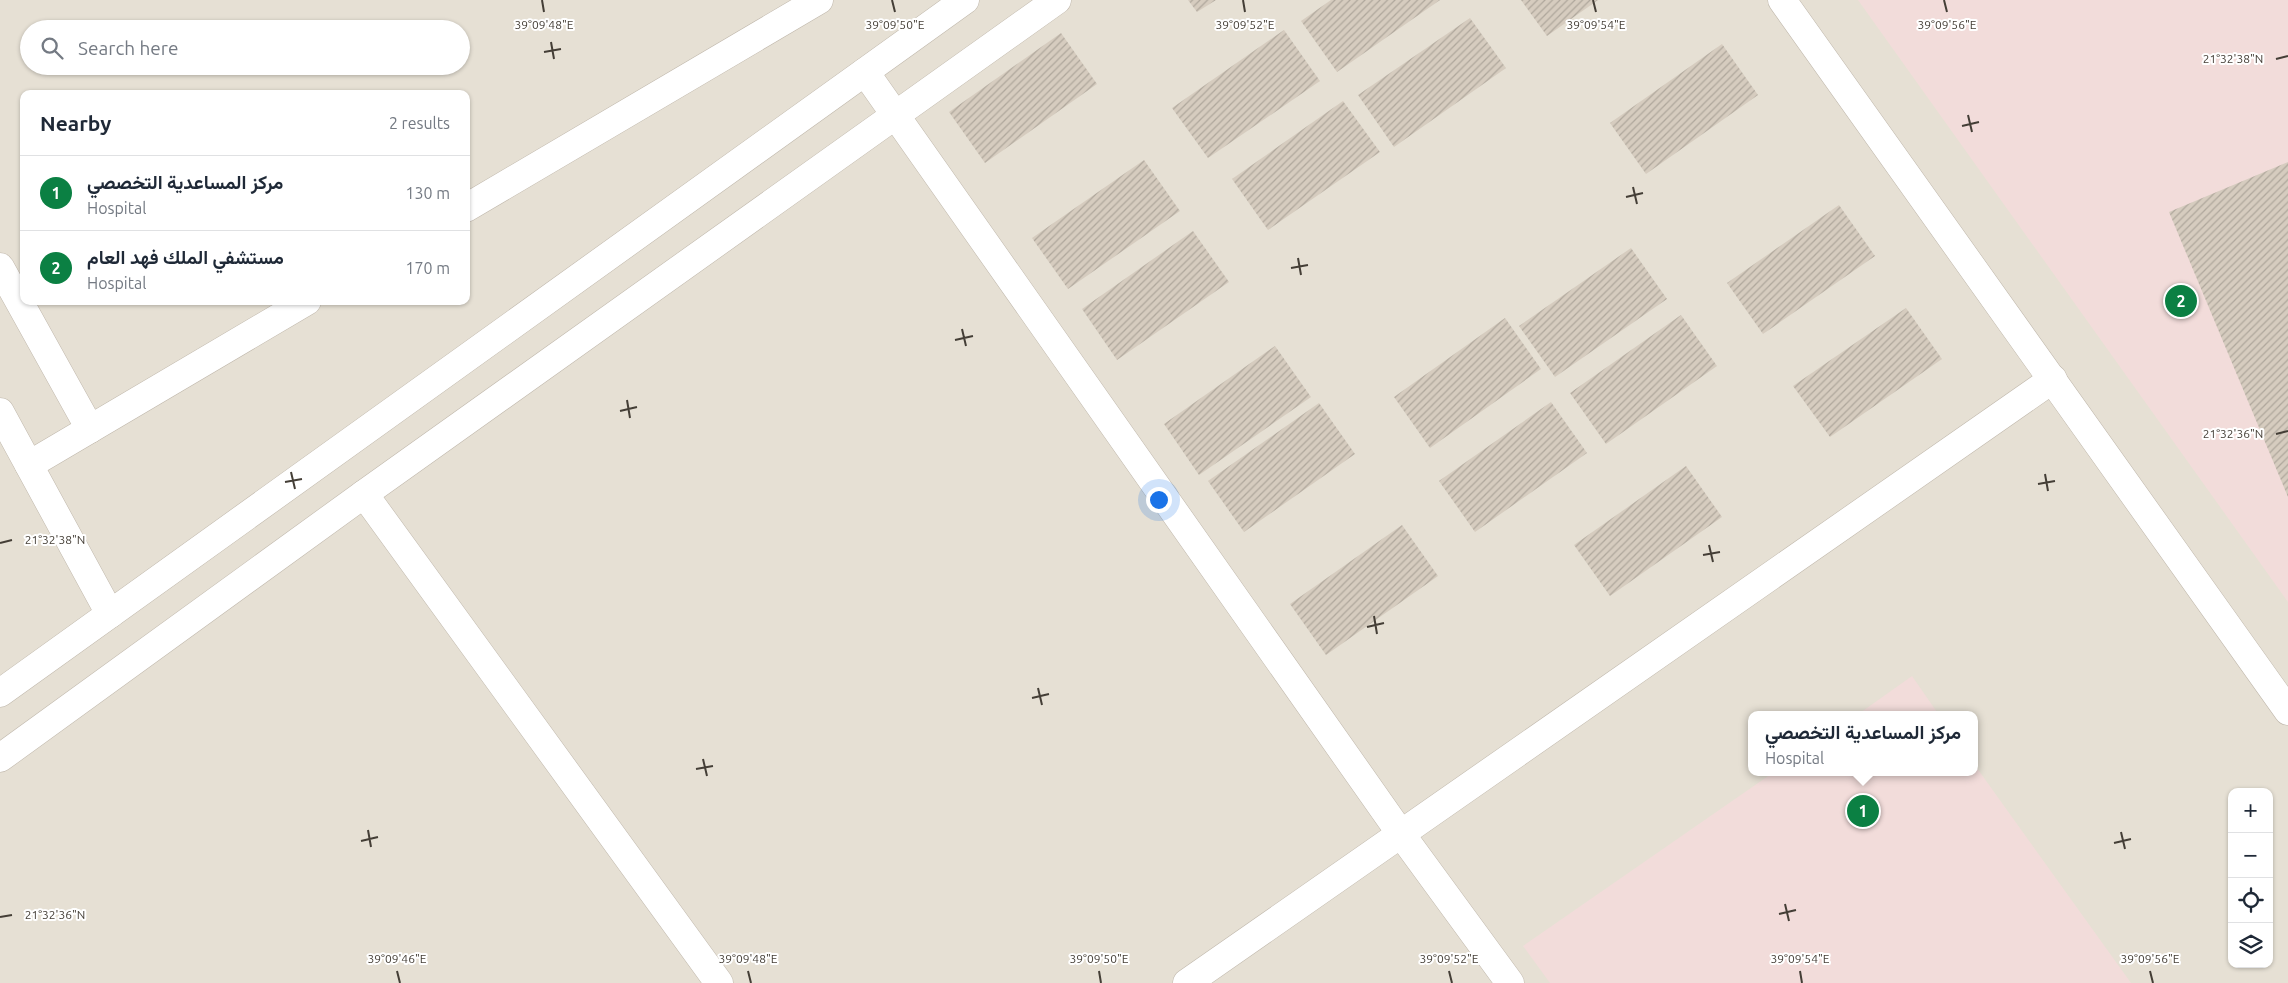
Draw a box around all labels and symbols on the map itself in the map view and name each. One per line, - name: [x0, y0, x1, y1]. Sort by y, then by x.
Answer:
- text: 39°09'48"E: [515, 18, 574, 31]
- text: 39°09'50"E: [866, 18, 925, 31]
- text: 39°09'52"E: [1216, 18, 1275, 31]
- text: 39°09'54"E: [1567, 18, 1626, 31]
- text: 39°09'56"E: [1918, 18, 1977, 31]
- text: 21°32'38"N: [2203, 52, 2263, 65]
- pin: 2: [2165, 282, 2197, 320]
- text: 21°32'36"N: [2203, 427, 2263, 440]
- your location: [1146, 487, 1172, 513]
- text: 21°32'38"N: [25, 533, 85, 546]
- pin: 1: [1847, 792, 1879, 830]
- text: 21°32'36"N: [25, 908, 85, 921]
- text: 39°09'46"E: [368, 952, 427, 965]
- text: 39°09'48"E: [719, 952, 778, 965]
- text: 39°09'50"E: [1070, 952, 1129, 965]
- text: 39°09'52"E: [1420, 952, 1479, 965]
- text: 39°09'54"E: [1771, 952, 1830, 965]
- text: 39°09'56"E: [2121, 952, 2180, 965]

